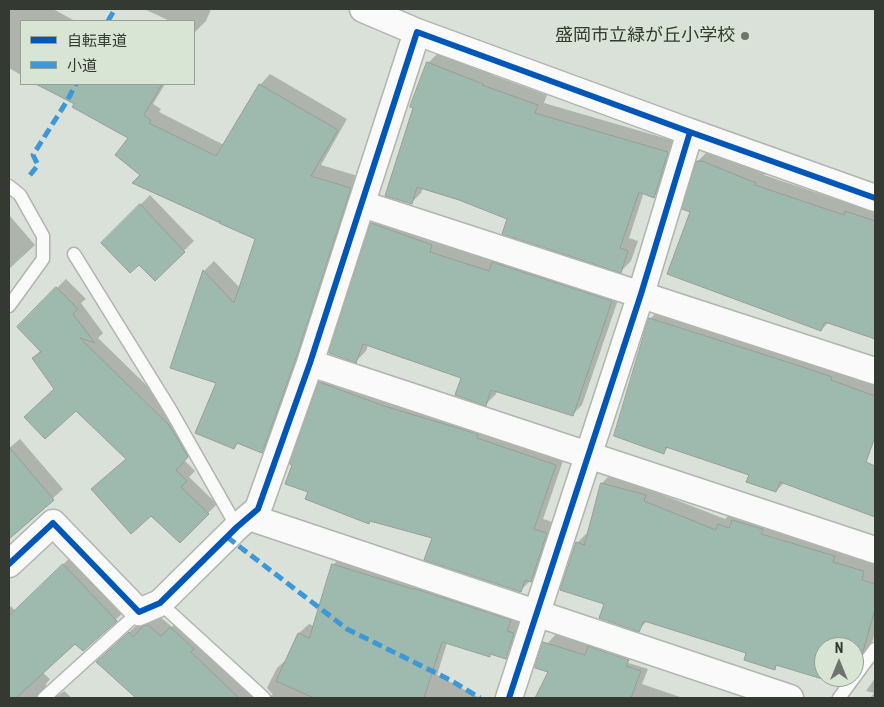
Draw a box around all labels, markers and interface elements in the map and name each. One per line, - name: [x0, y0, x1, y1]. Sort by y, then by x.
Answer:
- legend: [20, 20, 195, 85]
- place label: 盛岡市立緑が丘小学校: [555, 25, 735, 47]
- marker: 盛岡市立緑が丘小学校: [739, 30, 751, 42]
- text: 自転車道: [67, 32, 127, 50]
- text: 小道: [67, 57, 97, 75]
- north arrow: [814, 637, 864, 687]
- text: N: [835, 640, 843, 656]

